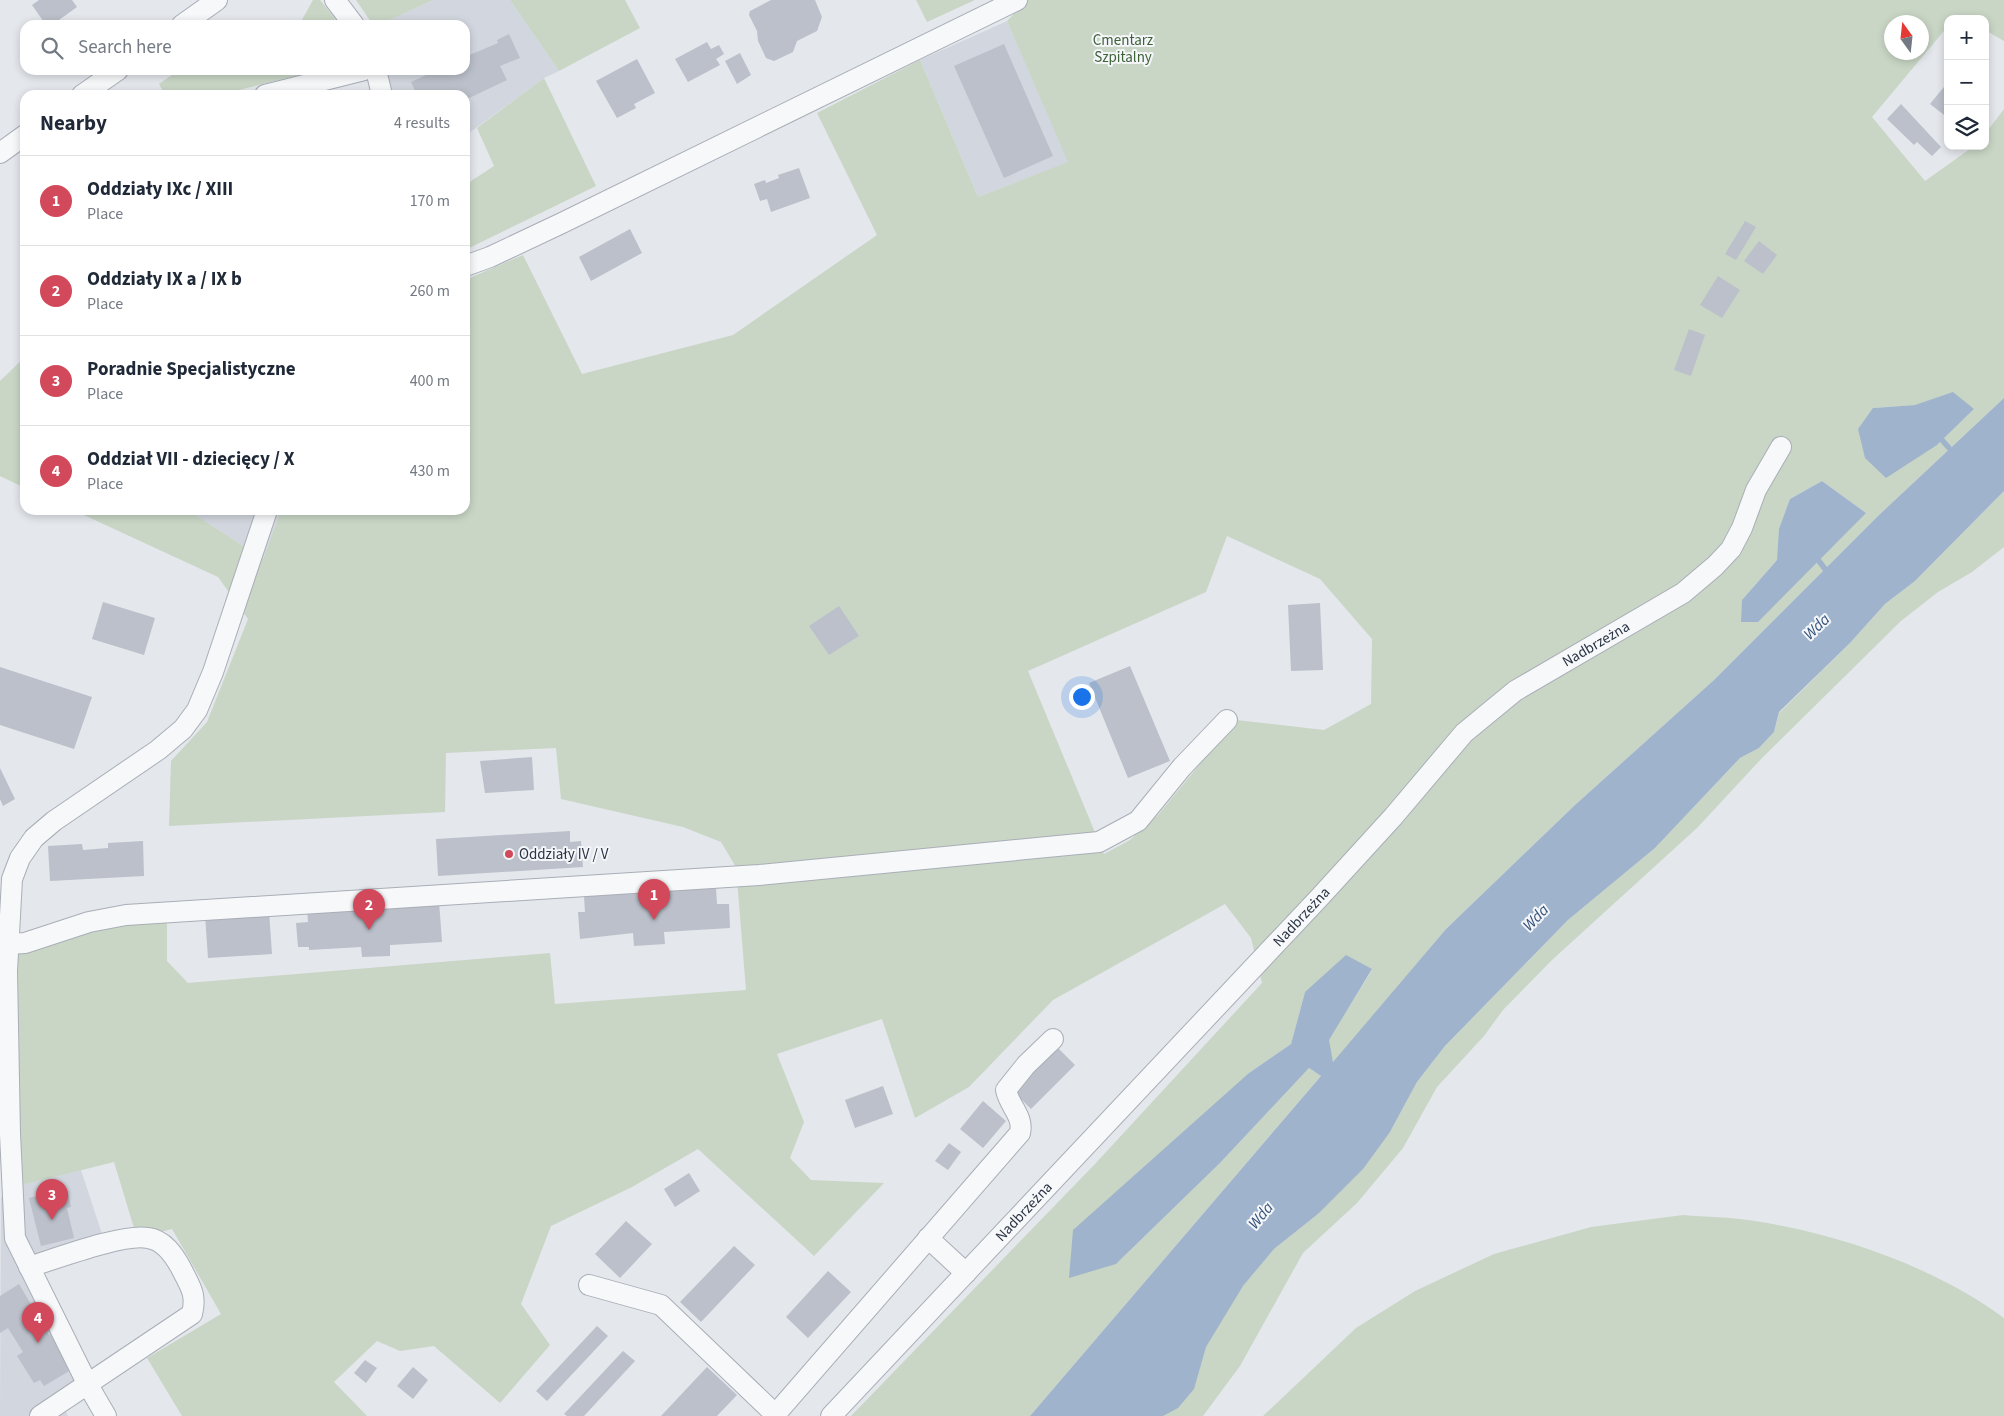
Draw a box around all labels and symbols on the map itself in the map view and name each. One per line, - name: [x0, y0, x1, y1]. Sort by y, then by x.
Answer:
- north arrow: [1884, 15, 1929, 60]
- park label: Cmentarz Szpitalny: [1093, 30, 1153, 68]
- water label: Wda: [1799, 608, 1835, 645]
- street label: Nadbrzeżna: [1558, 616, 1634, 672]
- your location: [1069, 684, 1095, 710]
- place label: Oddziały IV / V: [519, 844, 609, 865]
- marker: Oddziały IV / V: [503, 848, 515, 860]
- pin: 1: [638, 879, 670, 920]
- street label: Nadbrzeżna: [1268, 883, 1335, 951]
- pin: 2: [353, 889, 385, 930]
- water label: Wda: [1518, 899, 1554, 936]
- street label: Nadbrzeżna: [991, 1177, 1057, 1246]
- pin: 3: [36, 1179, 68, 1220]
- water label: Wda: [1243, 1197, 1279, 1234]
- pin: 4: [22, 1302, 54, 1343]

